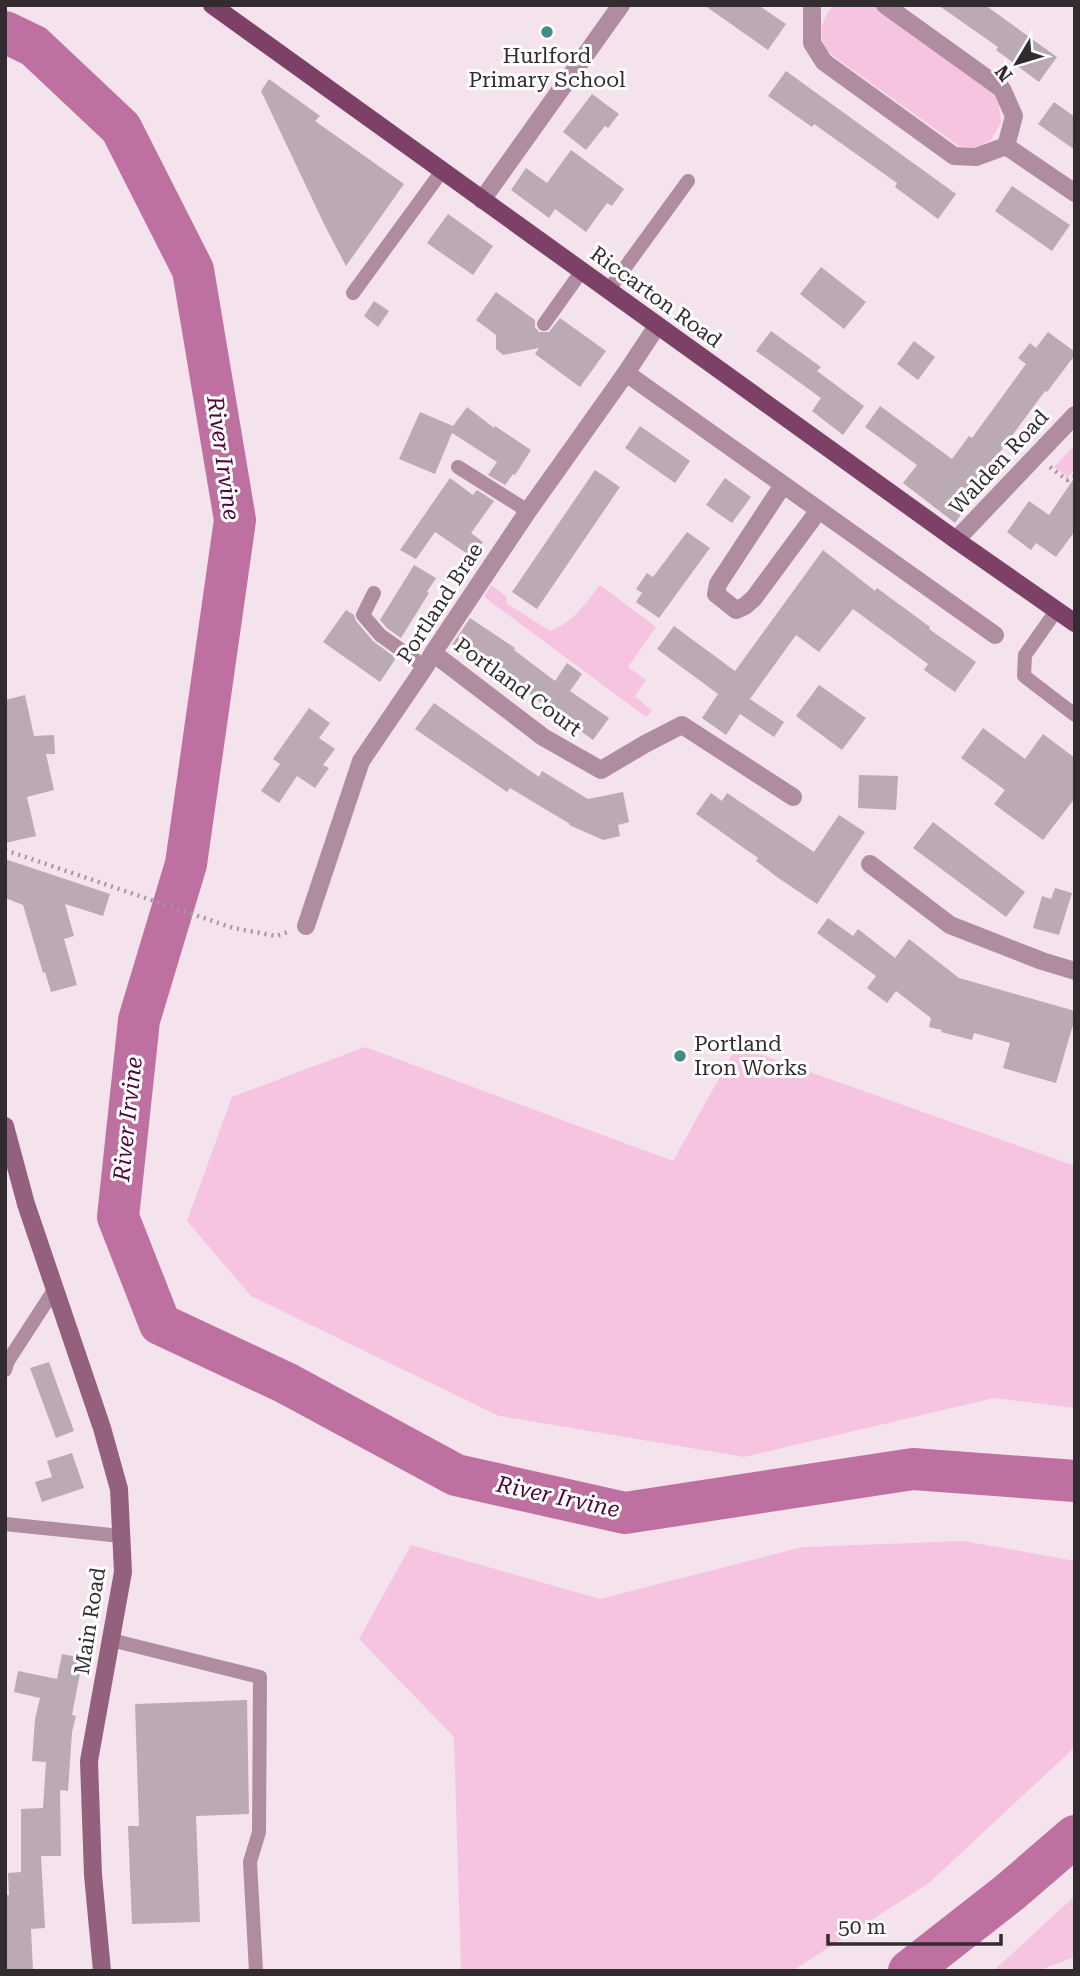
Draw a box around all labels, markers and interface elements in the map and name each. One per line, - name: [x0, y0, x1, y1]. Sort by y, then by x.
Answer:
- marker: Hurlford Primary School: [539, 24, 555, 40]
- north arrow: [982, 28, 1052, 98]
- place label: Hurlford Primary School: [468, 44, 626, 92]
- text: N: [990, 60, 1018, 86]
- street label: Riccarton Road: [586, 241, 727, 353]
- water label: River Irvine: [201, 393, 245, 522]
- street label: Walden Road: [945, 405, 1054, 519]
- street label: Portland Brae: [392, 539, 488, 667]
- street label: Portland Court: [450, 633, 586, 741]
- place label: Portland Iron Works: [694, 1032, 807, 1080]
- marker: Portland Iron Works: [672, 1048, 688, 1064]
- water label: River Irvine: [108, 1055, 148, 1184]
- water label: River Irvine: [493, 1471, 622, 1523]
- street label: Main Road: [70, 1565, 110, 1676]
- scale bar: [828, 1902, 1001, 1946]
- text: 50 m: [838, 1915, 886, 1939]

